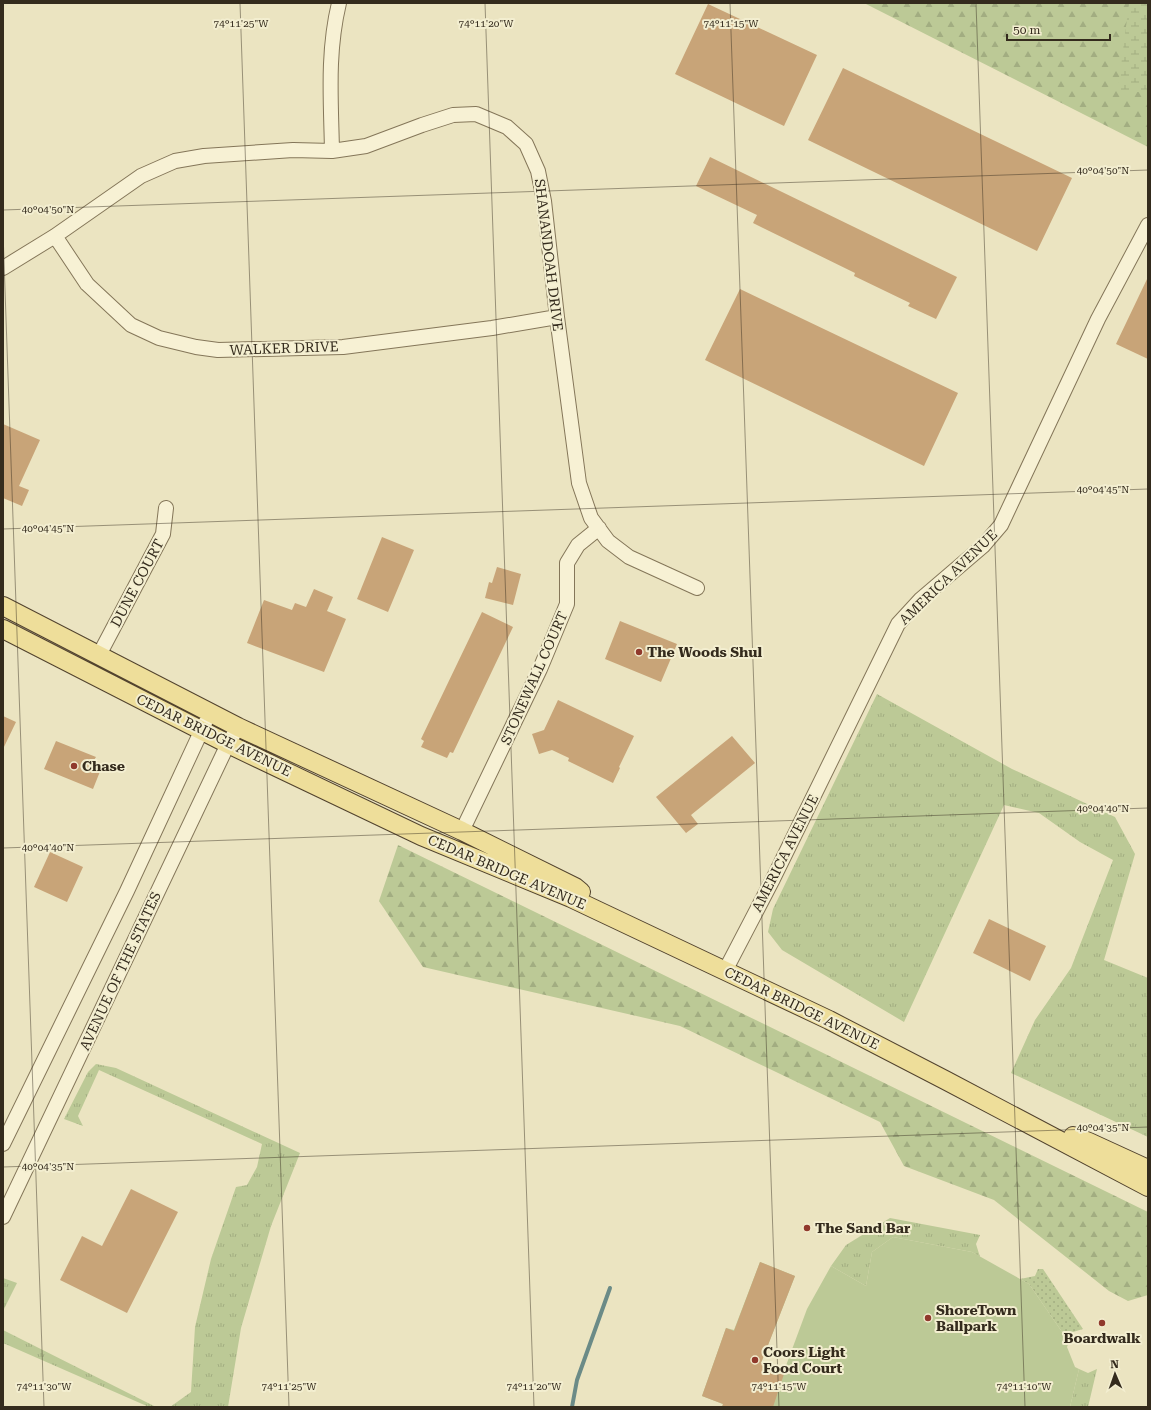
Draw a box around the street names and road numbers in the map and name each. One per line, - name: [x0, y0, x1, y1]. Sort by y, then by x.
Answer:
- street label: SHANANDOAH DRIVE: [532, 178, 566, 332]
- street label: WALKER DRIVE: [229, 338, 339, 358]
- street label: AMERICA AVENUE: [896, 526, 1000, 628]
- street label: DUNE COURT: [107, 536, 167, 630]
- street label: STONEWALL COURT: [497, 609, 571, 747]
- street label: CEDAR BRIDGE AVENUE: [134, 690, 294, 780]
- street label: AMERICA AVENUE: [748, 792, 822, 914]
- street label: CEDAR BRIDGE AVENUE: [425, 831, 589, 913]
- street label: AVENUE OF THE STATES: [76, 889, 164, 1053]
- street label: CEDAR BRIDGE AVENUE: [722, 963, 882, 1053]

